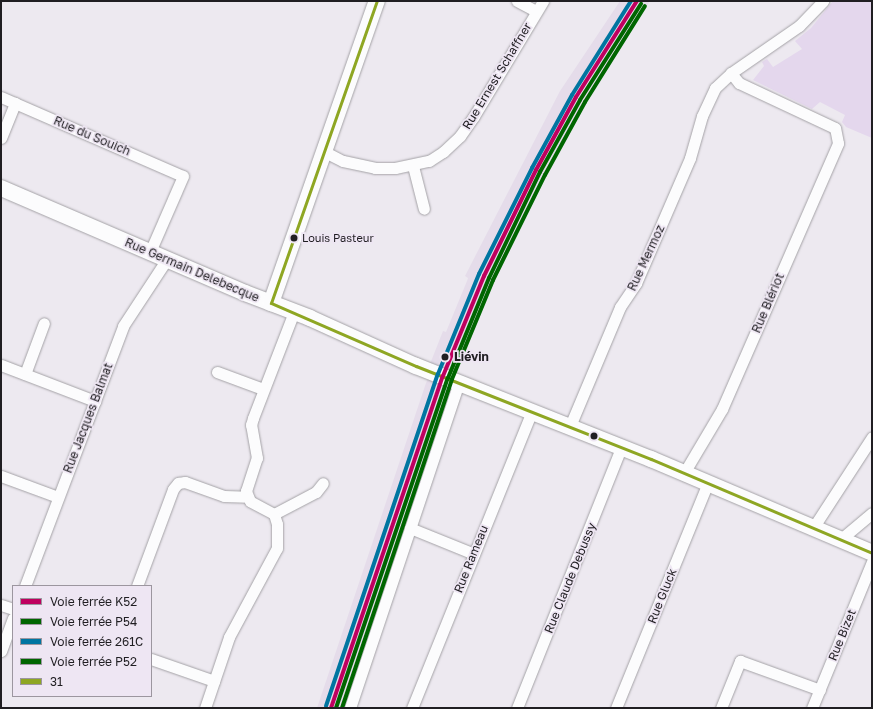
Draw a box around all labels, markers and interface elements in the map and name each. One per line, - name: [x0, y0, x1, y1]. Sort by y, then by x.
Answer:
- street label: Rue Ernest Schaffner: [459, 20, 535, 132]
- street label: Rue du Souich: [51, 113, 133, 159]
- street label: Rue Mermoz: [624, 223, 668, 293]
- place label: Louis Pasteur: [302, 231, 374, 245]
- marker: Louis Pasteur: [289, 233, 299, 243]
- street label: Rue Germain Delebecque: [123, 235, 261, 305]
- street label: Rue Blériot: [749, 271, 787, 335]
- place label: Liévin: [454, 350, 489, 364]
- marker: Liévin: [439, 351, 451, 363]
- street label: Rue Jacques Balmat: [60, 361, 116, 475]
- unlabelled marker: [589, 431, 599, 441]
- street label: Rue Claude Debussy: [541, 521, 599, 635]
- street label: Rue Rameau: [451, 523, 491, 595]
- street label: Rue Gluck: [644, 566, 680, 626]
- legend: [12, 585, 152, 697]
- text: Voie ferrée K52: [50, 594, 137, 609]
- street label: Rue Bizet: [825, 607, 859, 663]
- text: Voie ferrée P54: [50, 614, 137, 629]
- text: Voie ferrée 261C: [50, 634, 143, 649]
- text: Voie ferrée P52: [50, 654, 137, 669]
- text: 31: [50, 674, 63, 689]

